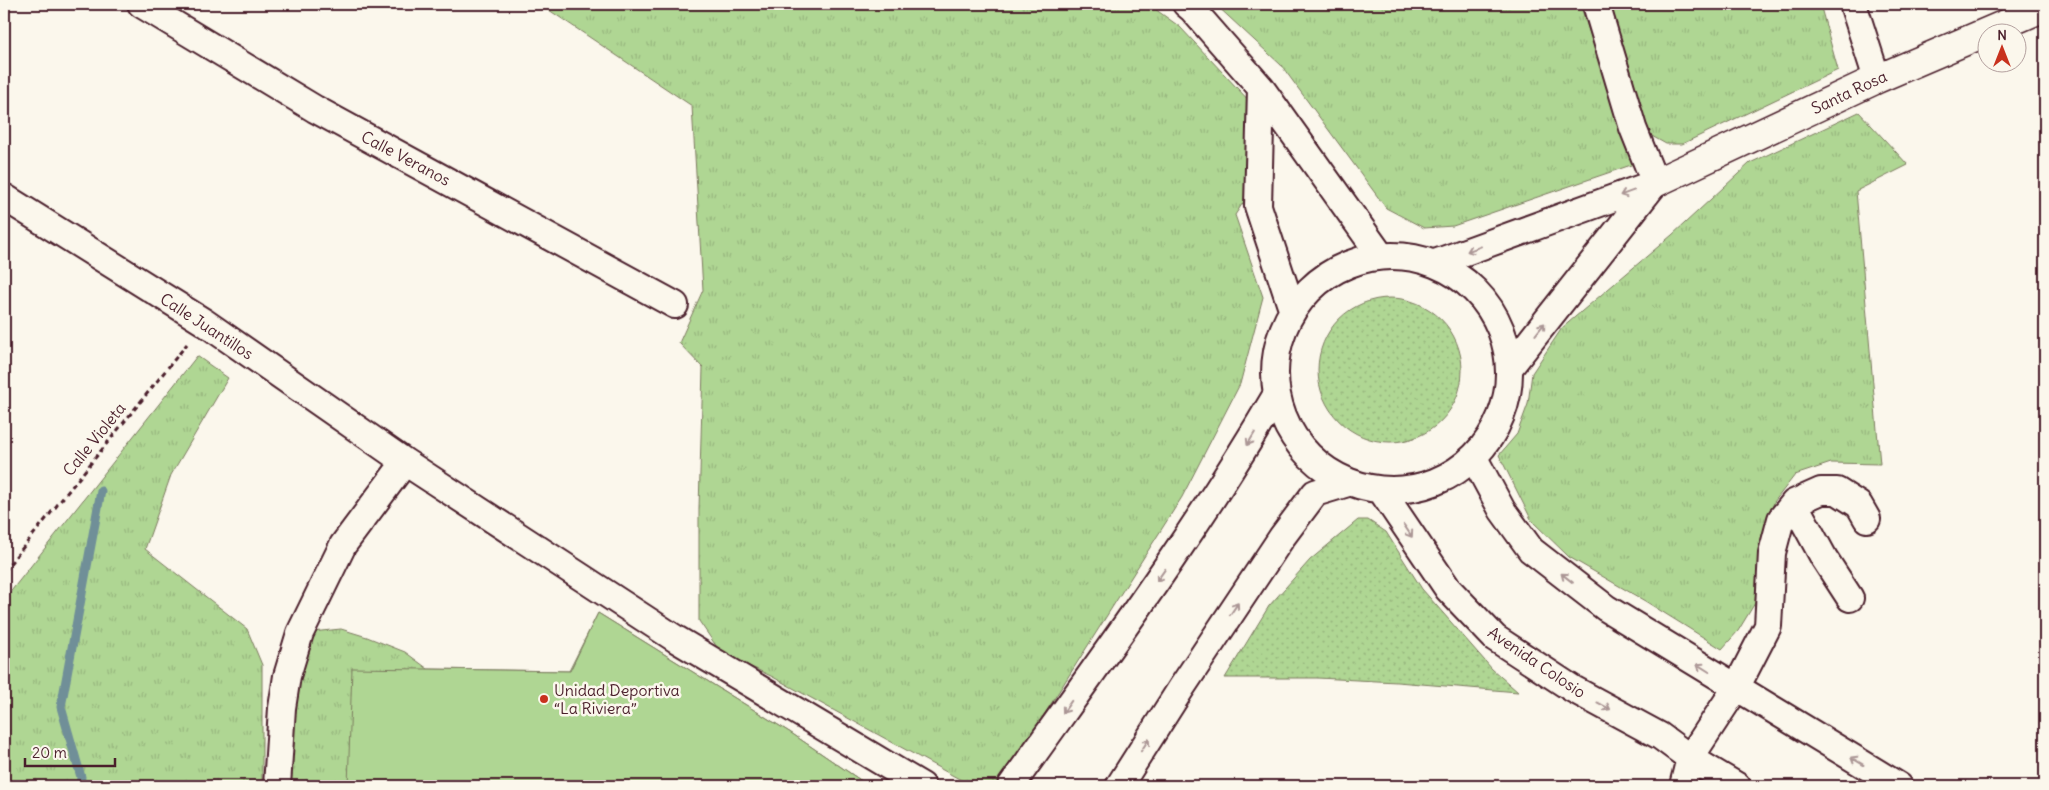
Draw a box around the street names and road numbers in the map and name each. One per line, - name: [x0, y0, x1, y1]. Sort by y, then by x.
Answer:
- street label: Santa Rosa: [1808, 66, 1890, 118]
- street label: Calle Veranos: [358, 126, 454, 190]
- street label: Calle Juantillos: [157, 288, 257, 364]
- street label: Calle Violeta: [58, 398, 130, 480]
- street label: Avenida Colosio: [1484, 622, 1590, 702]

